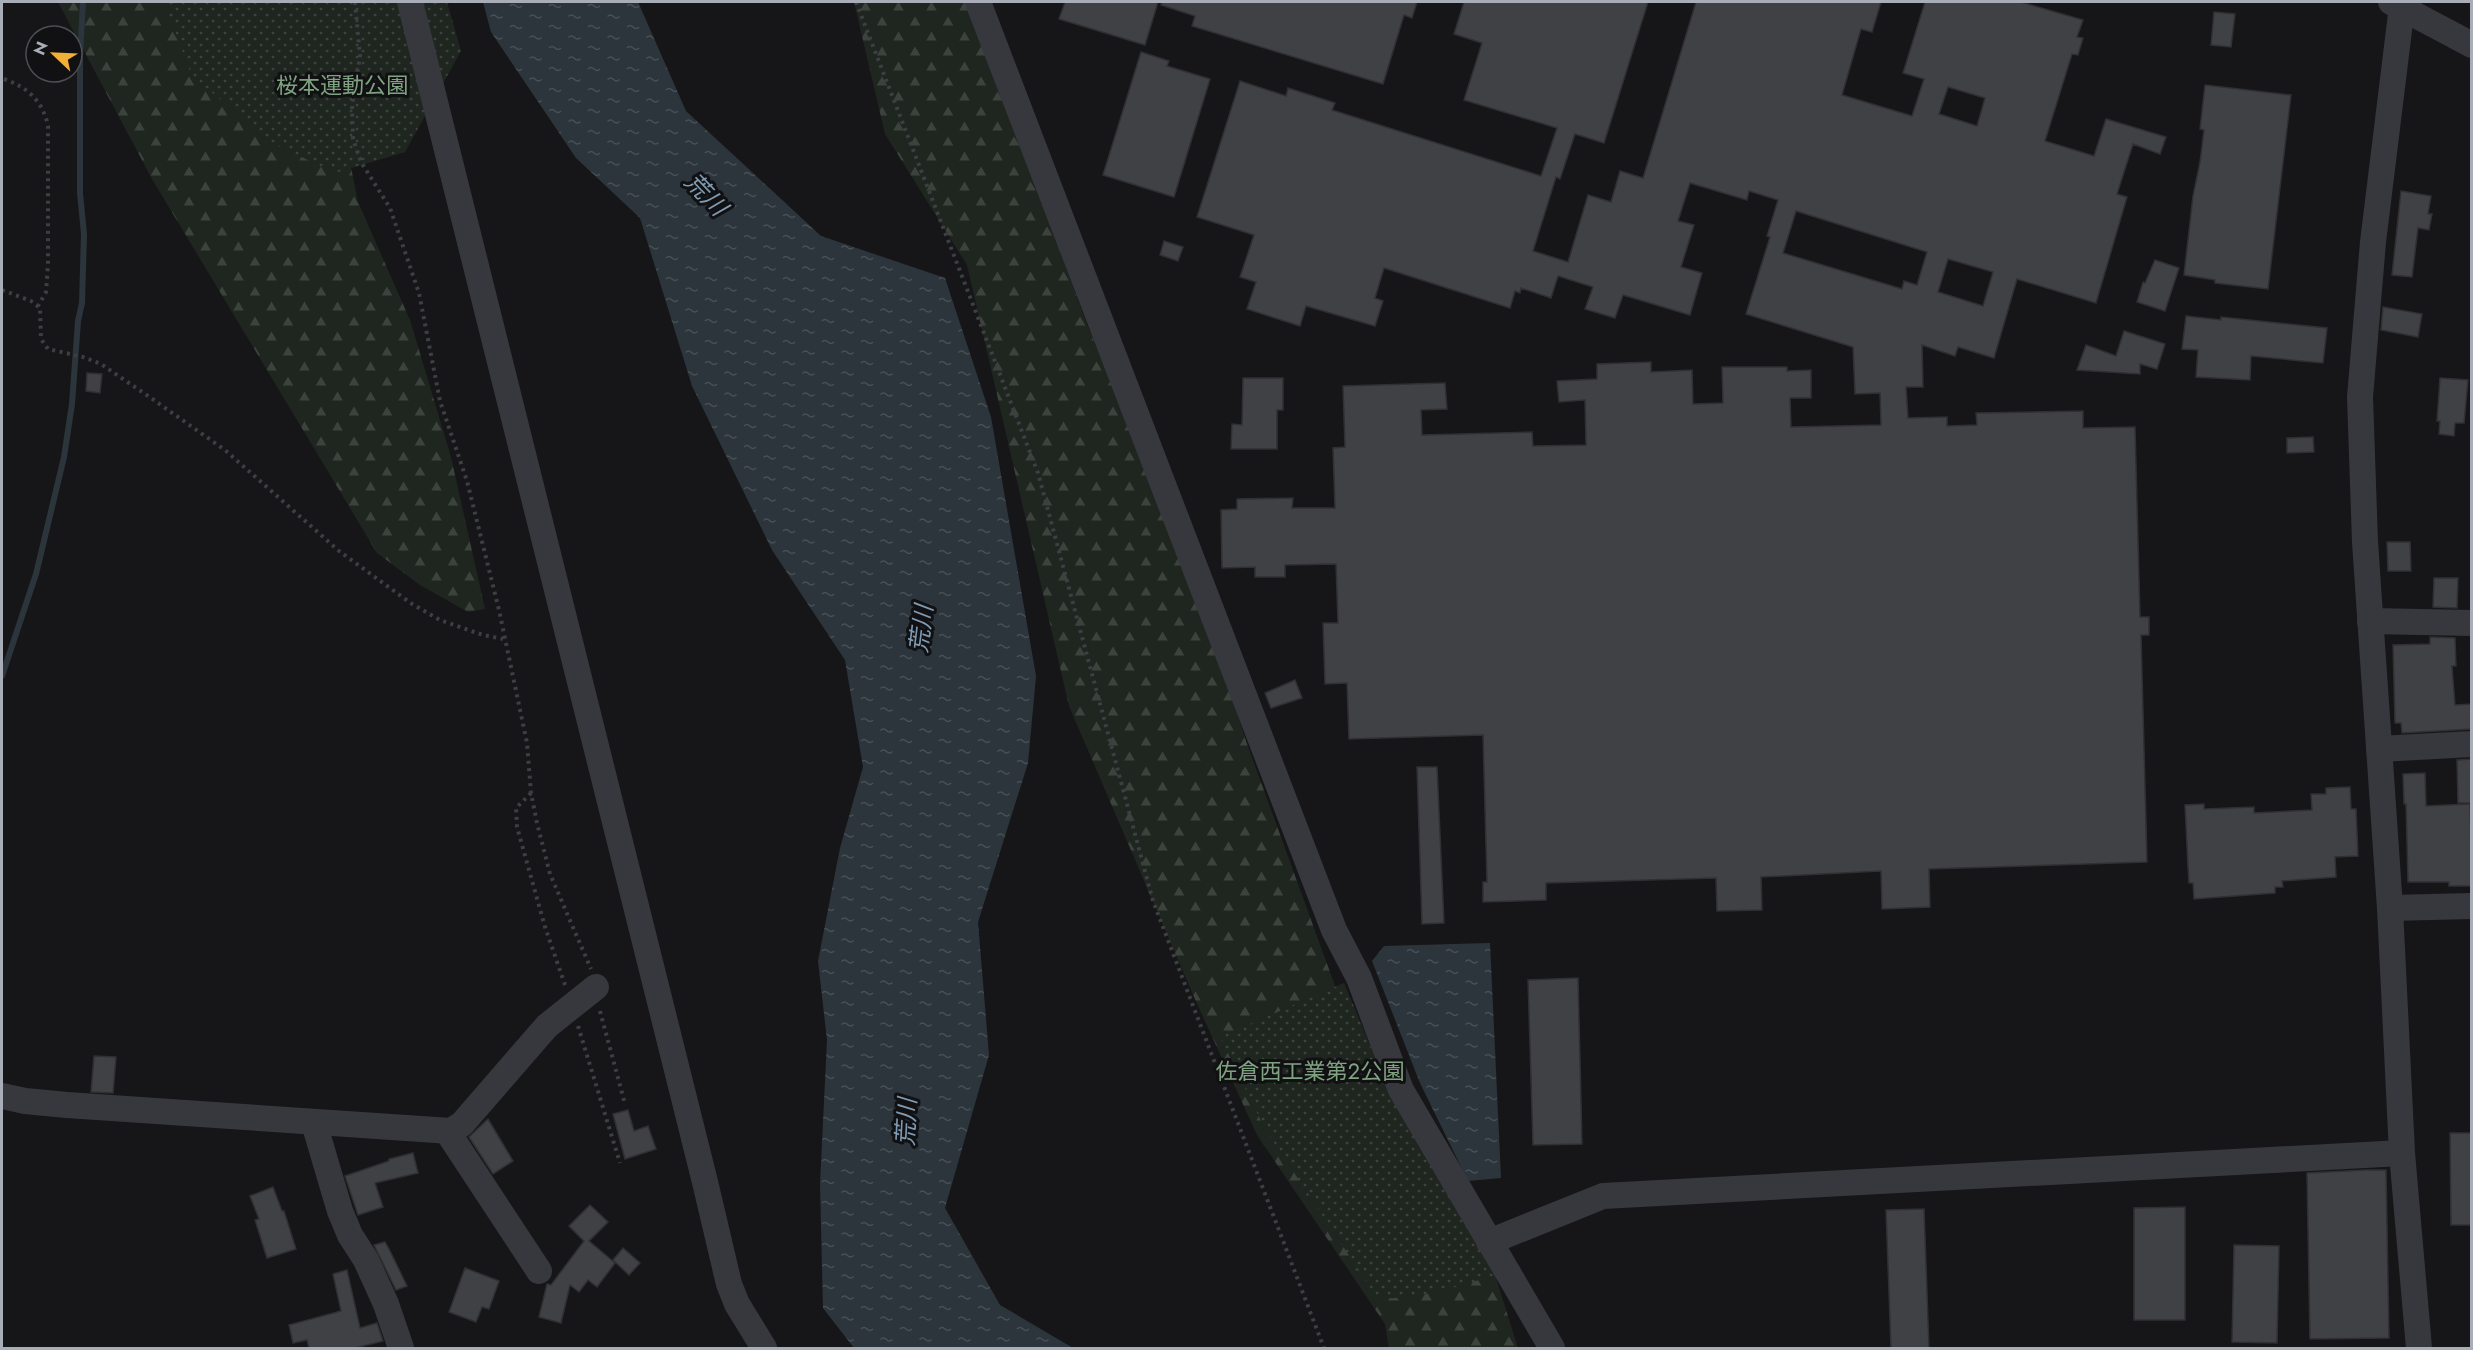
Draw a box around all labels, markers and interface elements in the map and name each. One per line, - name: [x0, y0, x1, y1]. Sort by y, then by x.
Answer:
- north arrow: [24, 24, 84, 84]
- text: N: [28, 38, 54, 59]
- park label: 桜本運動公園: [276, 69, 408, 101]
- water label: 荒川: [677, 165, 737, 226]
- water label: 荒川: [901, 600, 942, 655]
- park label: 佐倉西工業第２公園: [1216, 1055, 1404, 1087]
- water label: 荒川: [887, 1094, 925, 1147]

